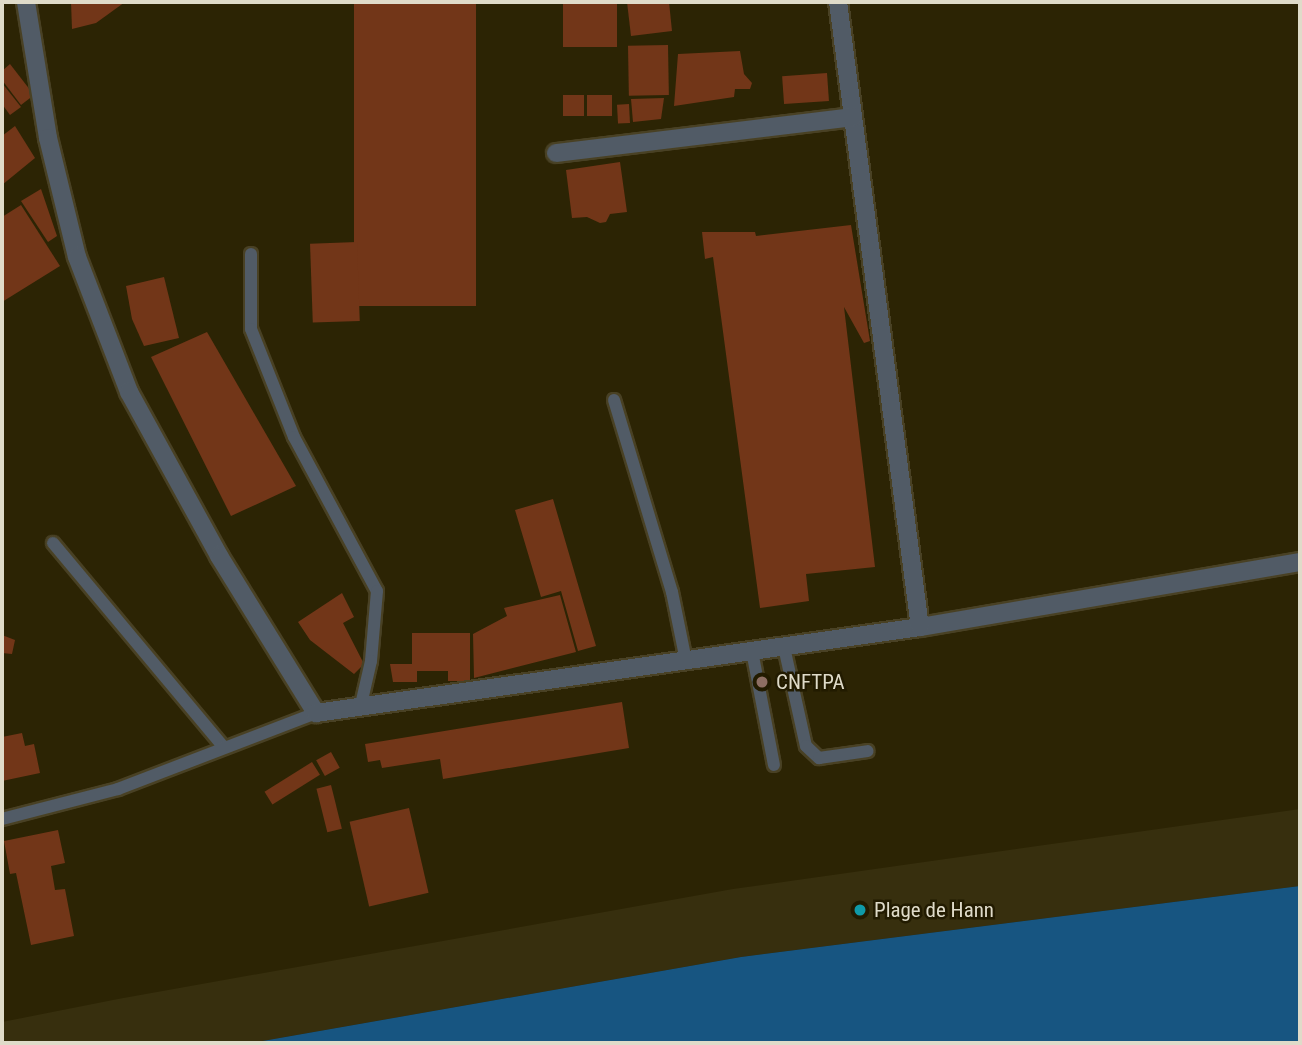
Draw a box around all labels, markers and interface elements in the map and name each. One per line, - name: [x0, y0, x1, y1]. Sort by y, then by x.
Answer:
- place label: CNFTPA: [776, 669, 844, 695]
- marker: CNFTPA: [754, 674, 770, 690]
- place label: Plage de Hann: [874, 897, 994, 923]
- marker: Plage de Hann: [852, 902, 868, 918]

